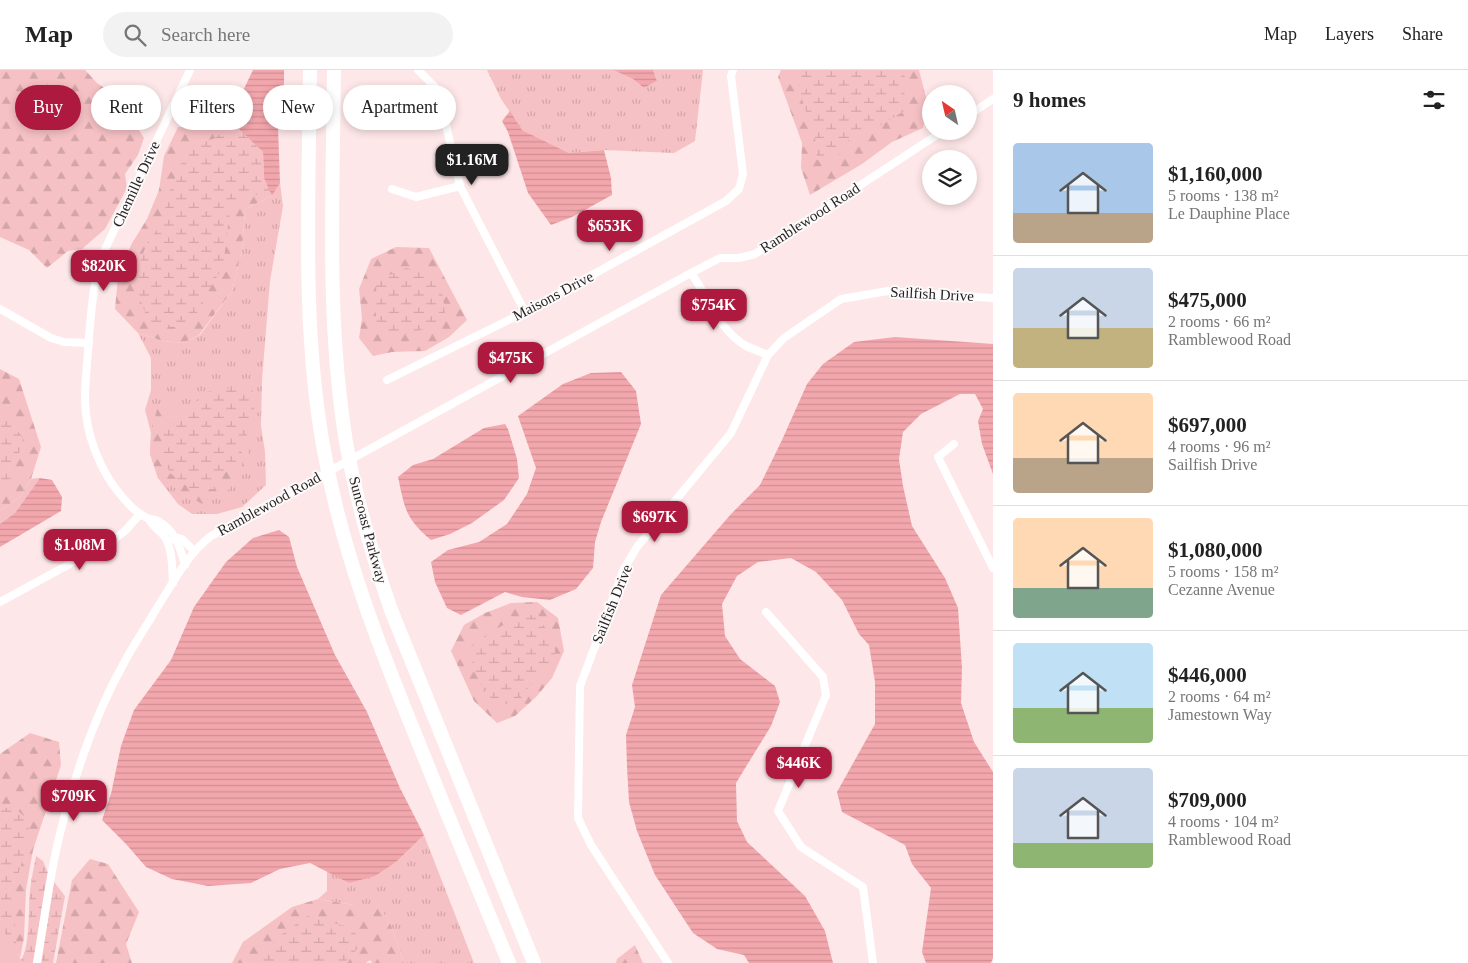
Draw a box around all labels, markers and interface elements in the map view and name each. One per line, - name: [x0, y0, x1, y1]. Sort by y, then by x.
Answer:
- search box: [103, 12, 453, 57]
- text: Map: [25, 21, 73, 47]
- icon: search: [121, 21, 149, 49]
- text: Search here: [161, 24, 250, 45]
- text: Map: [1264, 24, 1297, 44]
- text: Layers: [1325, 24, 1374, 44]
- text: Share: [1402, 24, 1443, 44]
- chip: Buy: [15, 85, 81, 130]
- chip: Rent: [91, 85, 161, 130]
- chip: Filters: [171, 85, 253, 130]
- chip: New: [263, 85, 333, 130]
- chip: Apartment: [343, 85, 456, 130]
- north arrow: [922, 85, 978, 140]
- map controls: [922, 85, 977, 205]
- icon: filters: [1420, 86, 1448, 114]
- text: 9 homes: [1013, 88, 1086, 112]
- street label: Chemille Drive: [109, 138, 163, 229]
- pin: $1.16M: [431, 144, 513, 186]
- button: layers: [922, 150, 977, 205]
- text: $1.16M: [446, 151, 498, 168]
- text: $1,160,000: [1168, 162, 1263, 186]
- icon: home: [1053, 163, 1113, 223]
- street label: Ramblewood Road: [757, 180, 863, 256]
- text: 5 rooms · 138 m²: [1168, 187, 1279, 204]
- text: Le Dauphine Place: [1168, 205, 1290, 222]
- pin: $653K: [575, 210, 645, 252]
- text: $653K: [588, 217, 632, 234]
- pin: $820K: [69, 250, 139, 292]
- text: $820K: [82, 257, 126, 274]
- street label: Maisons Drive: [510, 268, 596, 324]
- street label: Sailfish Drive: [890, 284, 975, 304]
- pin: $754K: [679, 288, 749, 331]
- icon: home: [1053, 288, 1113, 348]
- text: $475,000: [1168, 288, 1247, 312]
- text: $754K: [692, 296, 736, 313]
- text: 2 rooms · 66 m²: [1168, 313, 1271, 330]
- text: Ramblewood Road: [1168, 331, 1291, 348]
- pin: $475K: [476, 342, 546, 384]
- text: $475K: [489, 349, 533, 366]
- icon: home: [1053, 413, 1113, 473]
- text: $697,000: [1168, 413, 1247, 437]
- text: 4 rooms · 96 m²: [1168, 438, 1271, 455]
- text: Sailfish Drive: [1168, 456, 1257, 473]
- street label: Ramblewood Road: [215, 469, 324, 539]
- street label: Suncoast Parkway: [346, 475, 390, 586]
- pin: $697K: [620, 500, 690, 543]
- text: $697K: [633, 508, 677, 525]
- pin: $1.08M: [39, 528, 121, 571]
- text: $1.08M: [54, 536, 106, 553]
- icon: home: [1053, 538, 1113, 598]
- text: $1,080,000: [1168, 538, 1263, 562]
- street label: Sailfish Drive: [589, 562, 635, 646]
- text: 5 rooms · 158 m²: [1168, 563, 1279, 580]
- text: Cezanne Avenue: [1168, 581, 1275, 598]
- icon: home: [1053, 663, 1113, 723]
- text: $446,000: [1168, 663, 1247, 687]
- text: 2 rooms · 64 m²: [1168, 688, 1271, 705]
- text: Jamestown Way: [1168, 706, 1272, 723]
- pin: $446K: [764, 746, 834, 789]
- text: $446K: [777, 754, 821, 771]
- pin: $709K: [39, 780, 109, 822]
- text: $709K: [52, 787, 96, 804]
- icon: home: [1053, 788, 1113, 848]
- text: $709,000: [1168, 788, 1247, 812]
- text: 4 rooms · 104 m²: [1168, 813, 1279, 830]
- text: Ramblewood Road: [1168, 831, 1291, 848]

